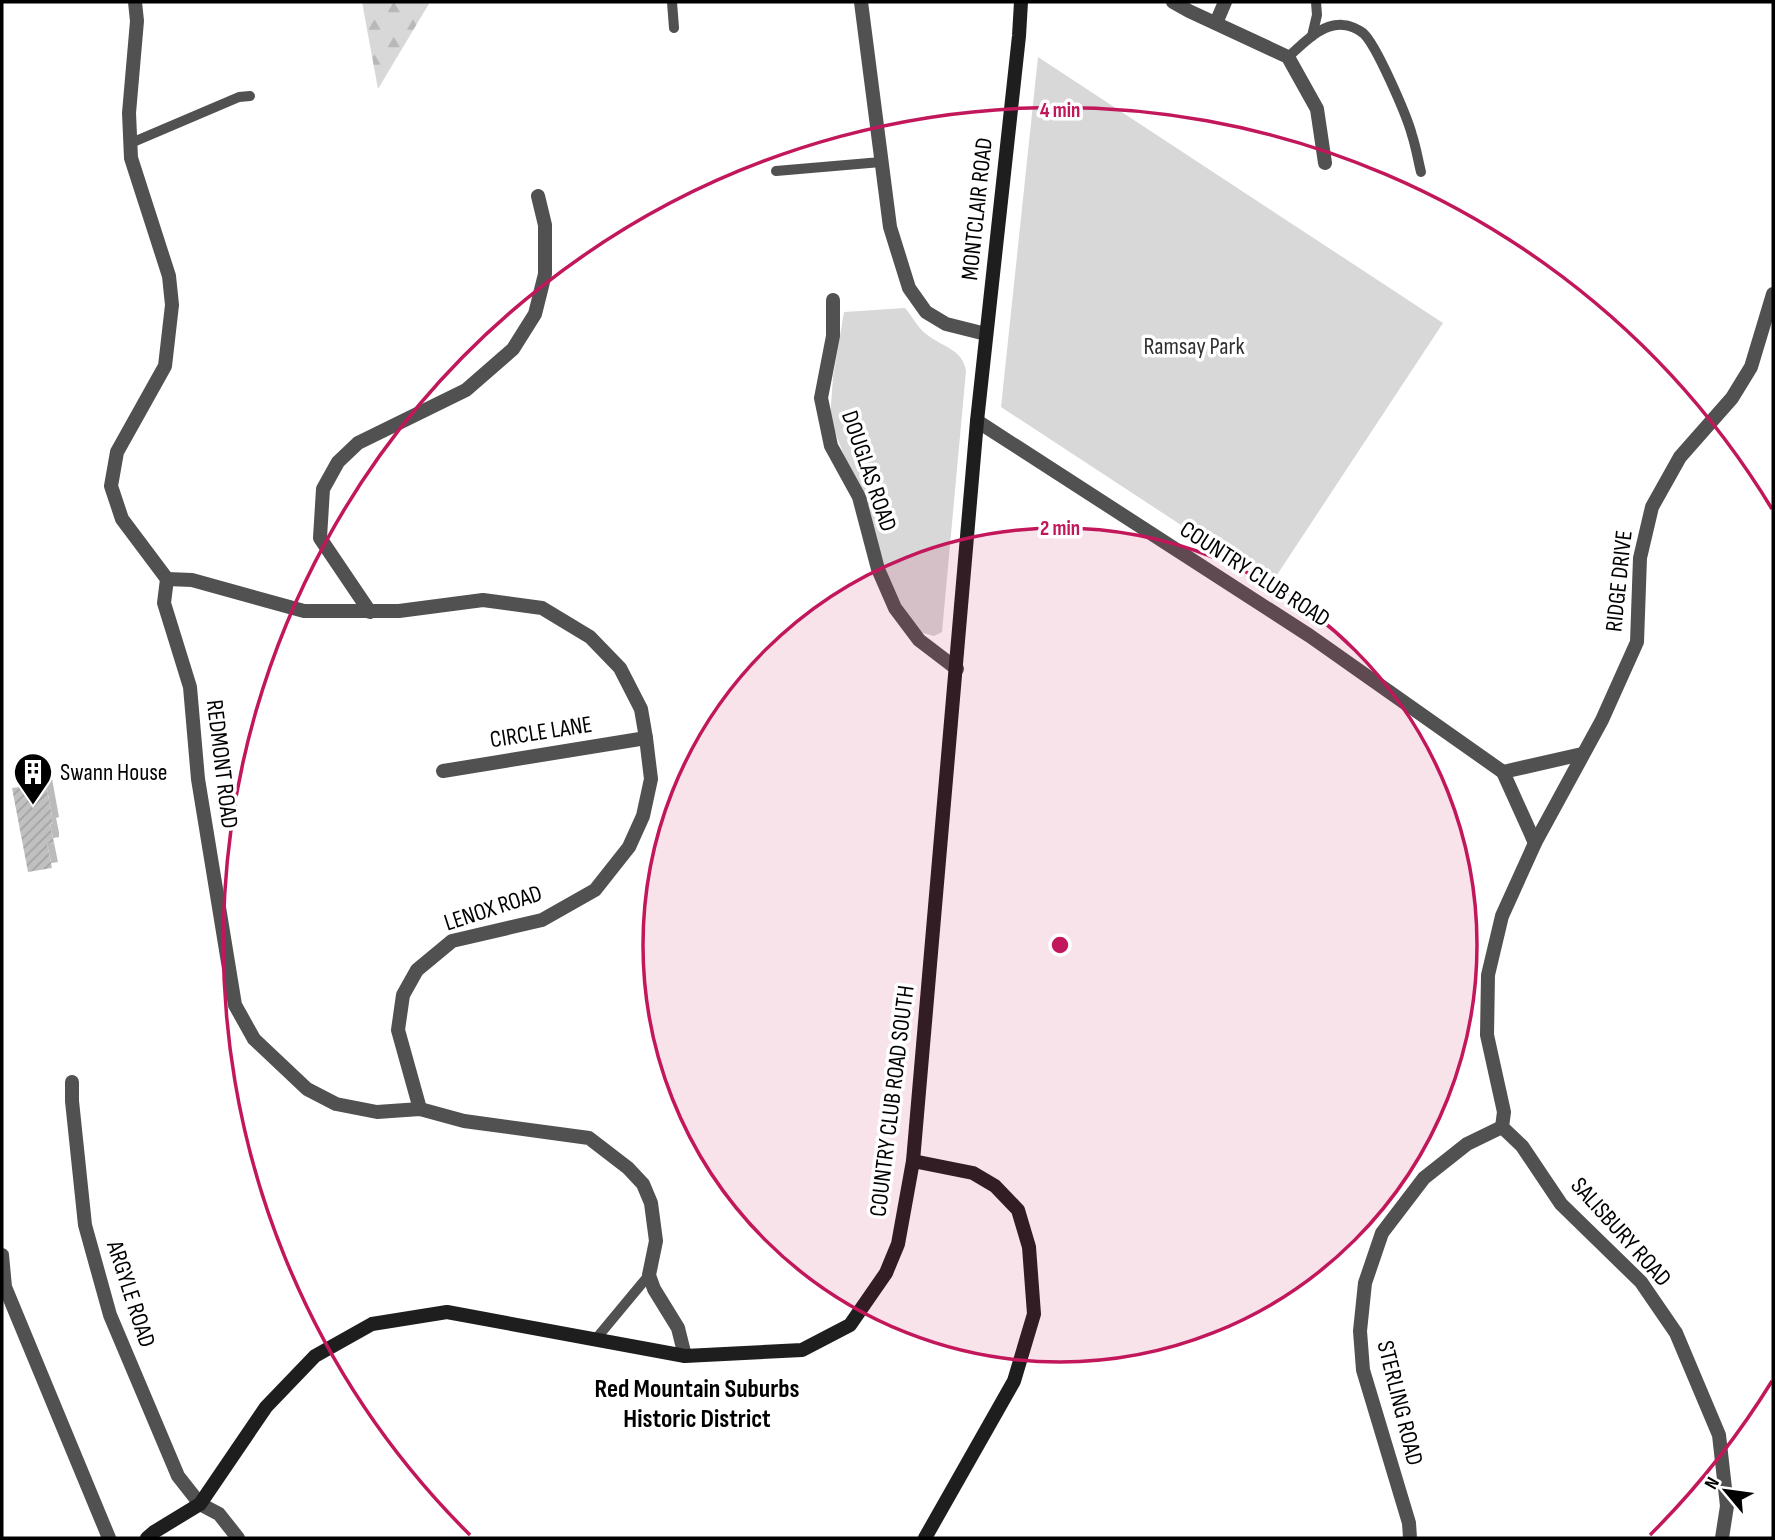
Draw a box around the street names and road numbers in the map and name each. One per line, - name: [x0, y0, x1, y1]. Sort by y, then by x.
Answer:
- street label: MONTCLAIR ROAD: [955, 136, 999, 282]
- street label: DOUGLAS ROAD: [835, 407, 903, 535]
- street label: COUNTRY CLUB ROAD: [1175, 515, 1335, 633]
- street label: RIDGE DRIVE: [1599, 529, 1639, 633]
- street label: REDMONT ROAD: [200, 698, 244, 830]
- street label: CIRCLE LANE: [488, 710, 594, 754]
- street label: LENOX ROAD: [440, 879, 546, 937]
- street label: COUNTRY CLUB ROAD SOUTH: [863, 984, 921, 1218]
- street label: SALISBURY ROAD: [1565, 1172, 1677, 1292]
- street label: ARGYLE ROAD: [100, 1236, 162, 1351]
- street label: STERLING ROAD: [1371, 1338, 1429, 1468]

